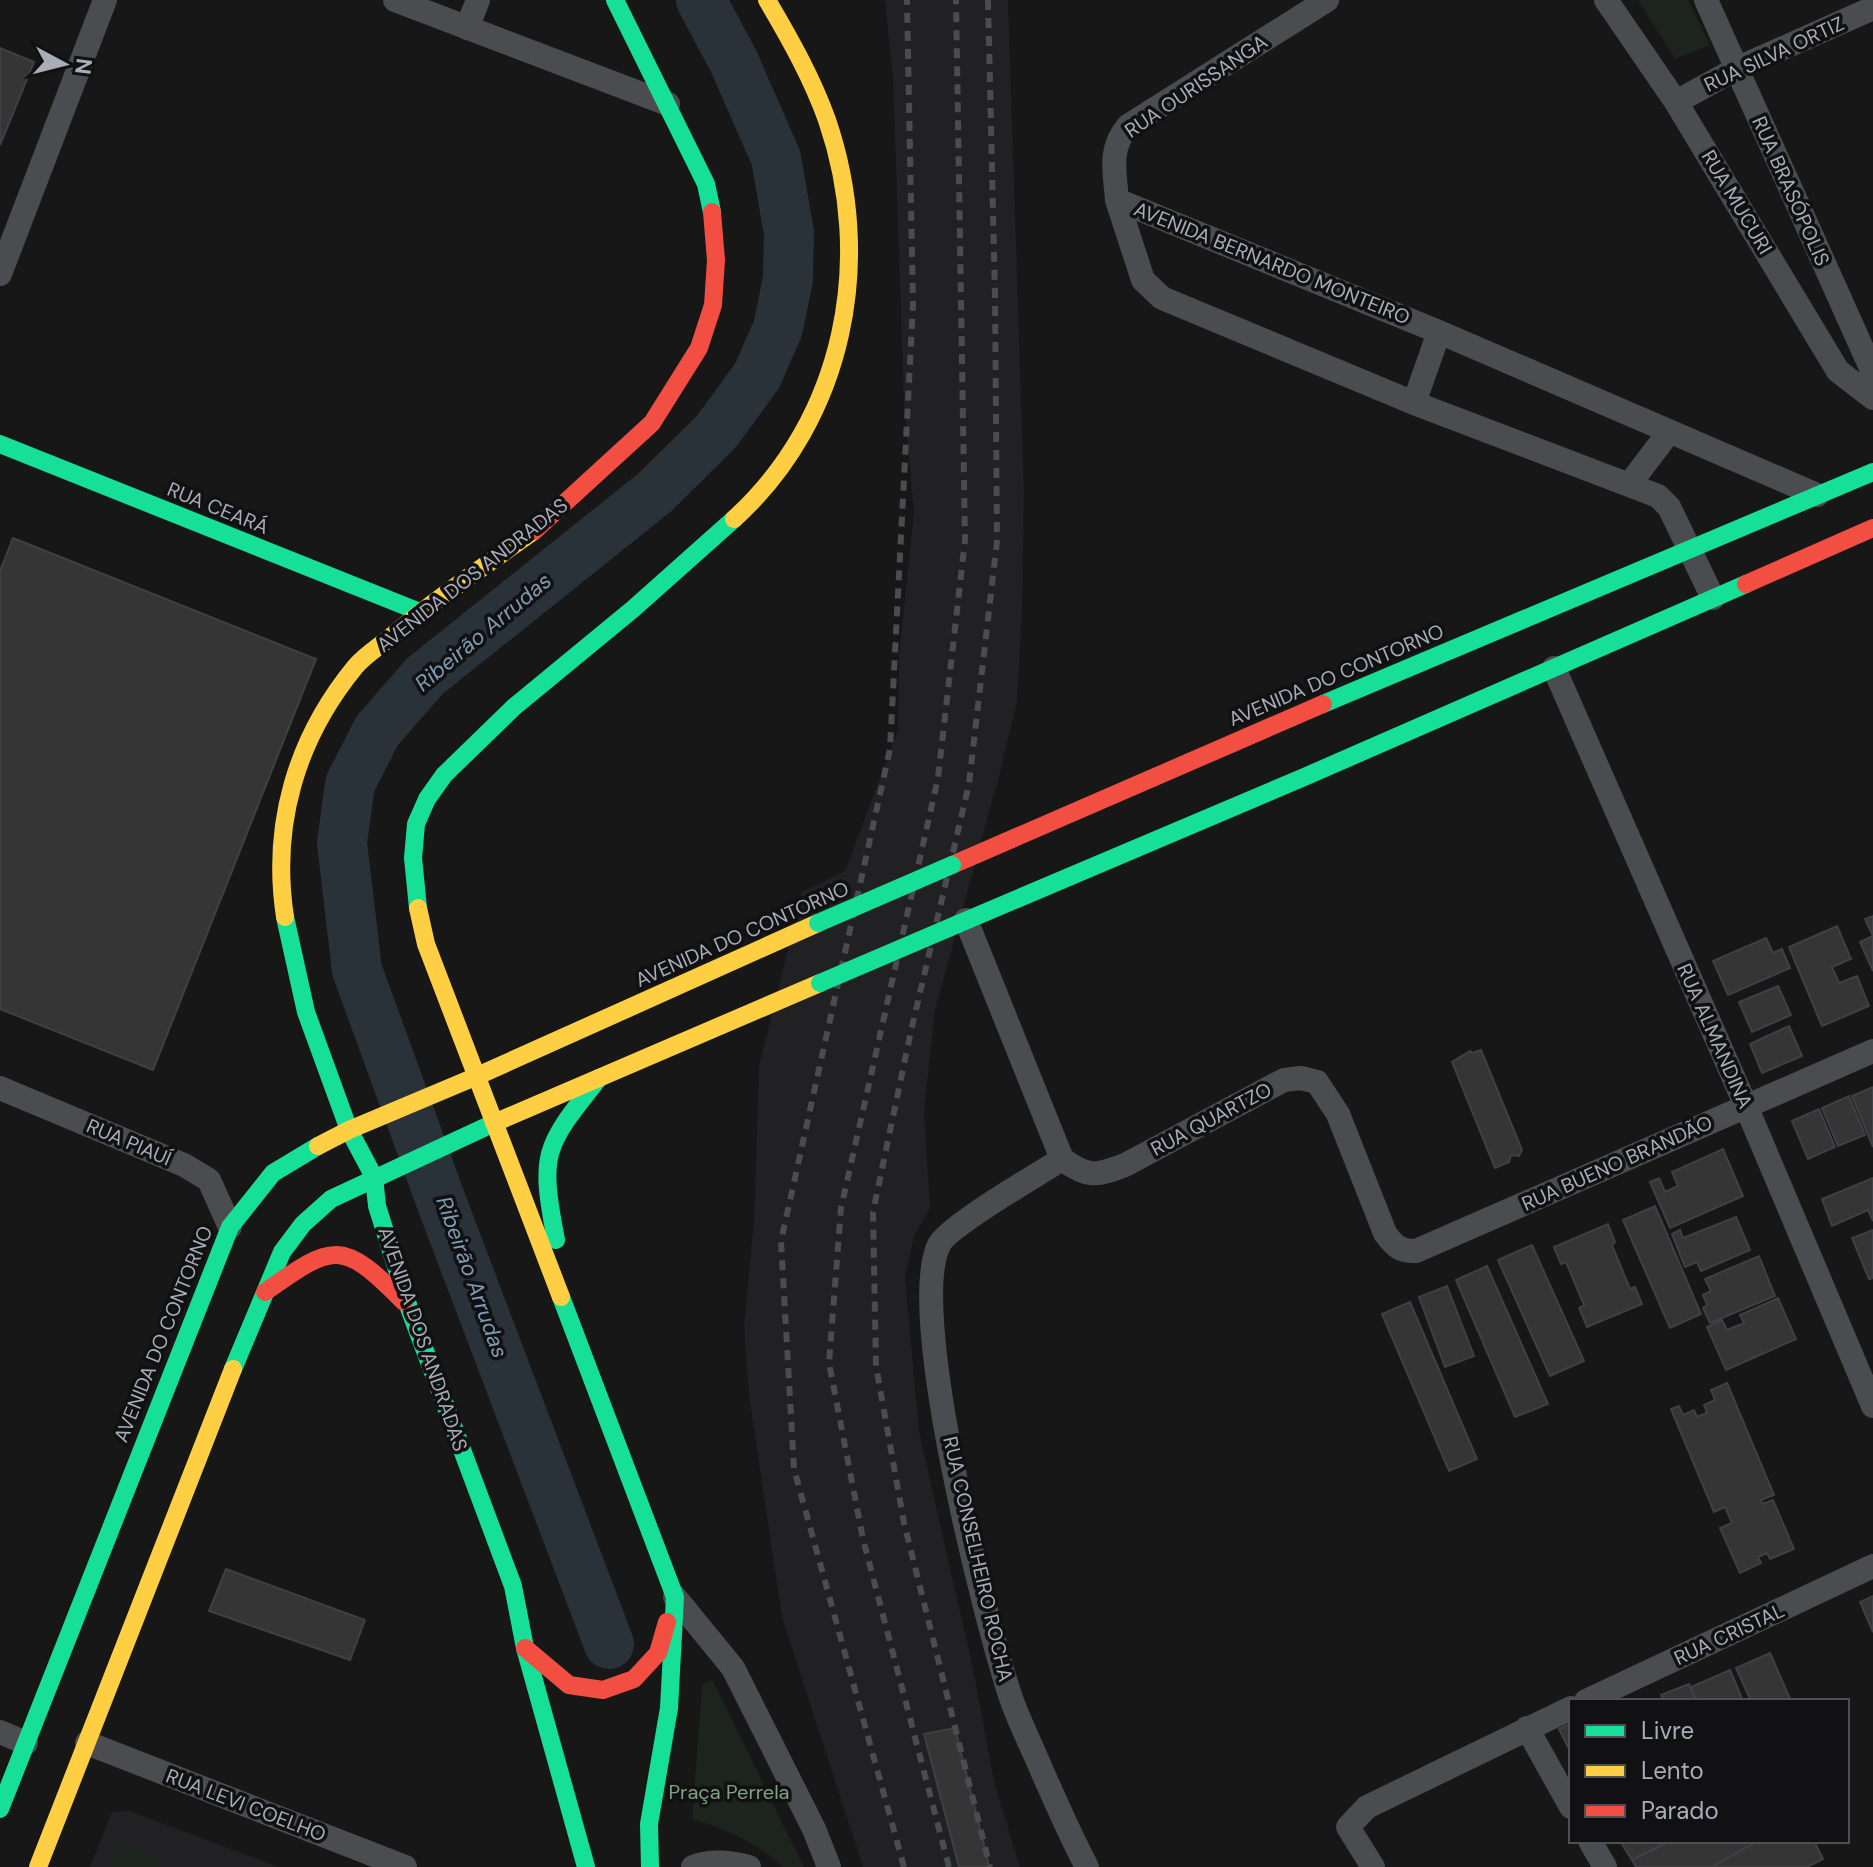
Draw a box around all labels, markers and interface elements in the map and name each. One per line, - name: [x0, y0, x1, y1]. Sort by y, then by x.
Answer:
- street label: RUA SILVA ORTIZ: [1700, 10, 1848, 98]
- north arrow: [24, 24, 104, 104]
- street label: RUA OURISSANGA: [1120, 29, 1272, 143]
- text: N: [68, 57, 99, 76]
- street label: RUA BRASÓPOLIS: [1746, 112, 1836, 270]
- street label: RUA MUCURI: [1696, 145, 1778, 259]
- street label: AVENIDA BERNARDO MONTEIRO: [1130, 196, 1414, 330]
- street label: RUA CEARÁ: [163, 476, 273, 540]
- street label: AVENIDA DOS ANDRADAS: [371, 492, 573, 658]
- water label: Ribeirão Arrudas: [409, 566, 557, 698]
- street label: AVENIDA DO CONTORNO: [1224, 618, 1448, 732]
- street label: AVENIDA DO CONTORNO: [631, 875, 853, 993]
- street label: RUA ALMANDINA: [1671, 959, 1759, 1113]
- street label: RUA QUARTZO: [1146, 1076, 1276, 1162]
- street label: RUA BUENO BRANDÃO: [1518, 1109, 1716, 1217]
- street label: RUA PIAUÍ: [83, 1113, 176, 1172]
- water label: Ribeirão Arrudas: [429, 1192, 515, 1362]
- street label: AVENIDA DO CONTORNO: [108, 1222, 218, 1446]
- street label: AVENIDA DOS ANDRADAS: [372, 1223, 474, 1455]
- street label: RUA CONSELHEIRO ROCHA: [937, 1434, 1019, 1684]
- street label: RUA CRISTAL: [1670, 1597, 1788, 1671]
- legend: [1569, 1699, 1849, 1843]
- text: Livre: [1641, 1715, 1694, 1746]
- text: Lento: [1641, 1755, 1704, 1786]
- street label: RUA LEVI COELHO: [162, 1763, 330, 1847]
- park label: Praça Perrela: [668, 1779, 790, 1805]
- text: Parado: [1641, 1795, 1719, 1826]

